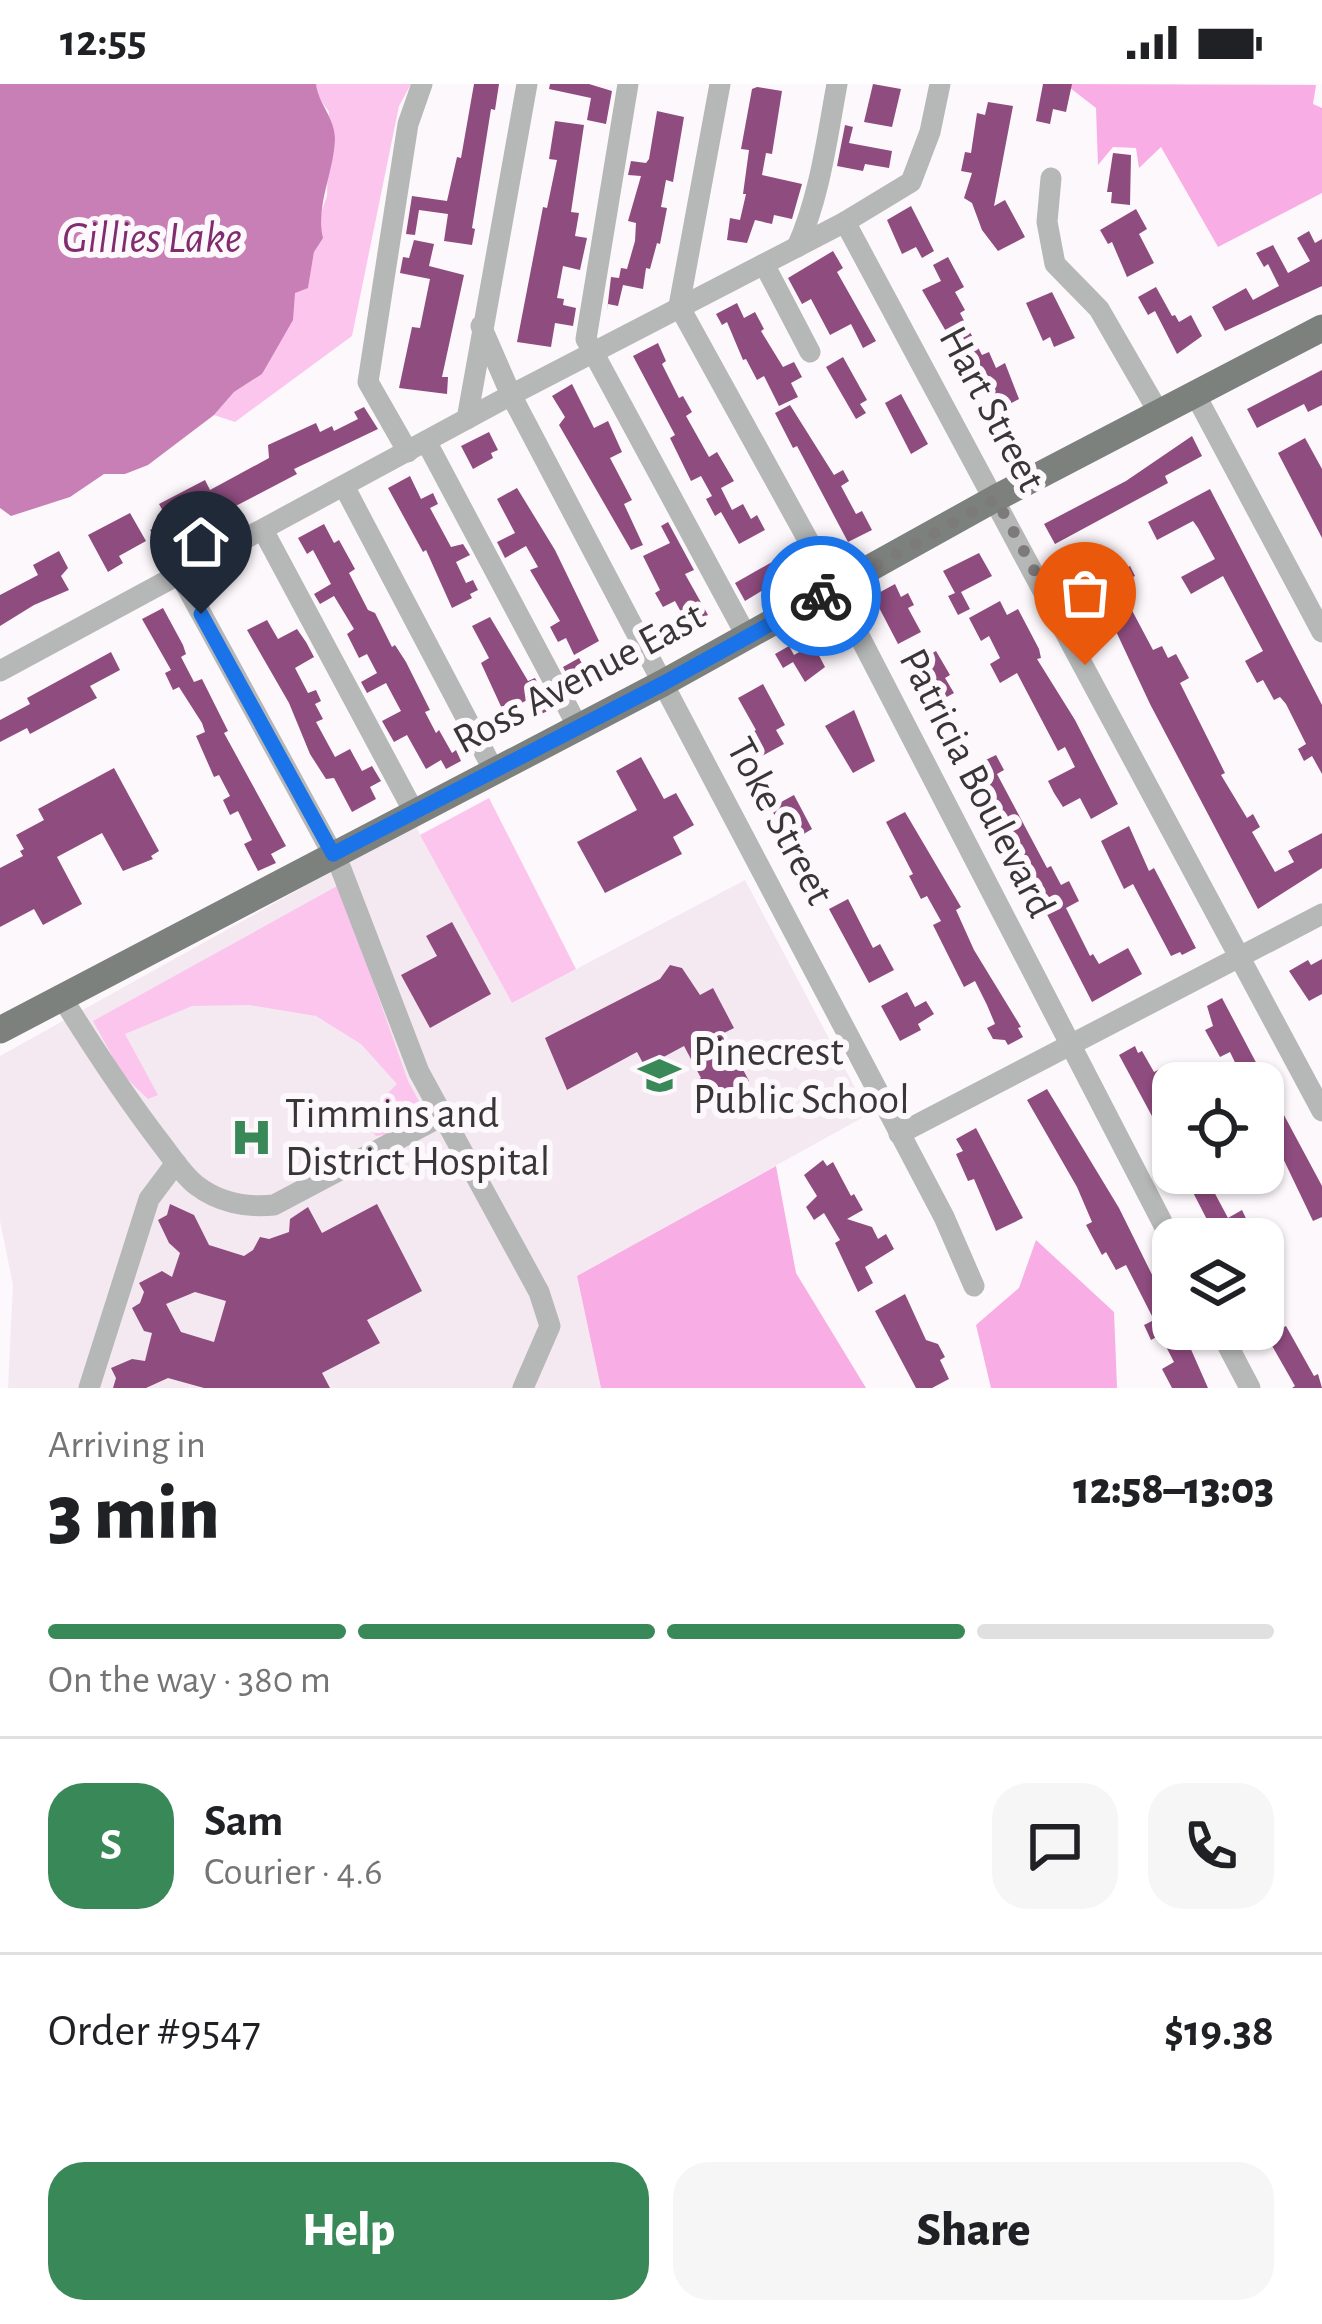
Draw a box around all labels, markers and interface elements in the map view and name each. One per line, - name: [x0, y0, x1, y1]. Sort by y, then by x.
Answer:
- text: 12:55: [60, 19, 147, 64]
- water label: Gillies Lake: [62, 216, 242, 261]
- street label: Hart Street: [931, 320, 1053, 498]
- pin: [150, 491, 252, 614]
- icon: home: [168, 509, 234, 575]
- courier: [761, 536, 881, 656]
- pin: [1034, 542, 1136, 665]
- icon: bag: [1052, 560, 1118, 626]
- icon: bike: [788, 563, 854, 629]
- street label: Ross Avenue East: [447, 594, 711, 762]
- street label: Patricia Boulevard: [891, 642, 1063, 924]
- street label: Toke Street: [719, 731, 841, 911]
- place label: Pinecrest Public School: [693, 1031, 910, 1121]
- school or university icon: Pinecrest Public School: [636, 1053, 682, 1099]
- map controls: [1152, 1062, 1284, 1350]
- button: locate: [1152, 1062, 1284, 1194]
- place label: Timmins and District Hospital: [285, 1093, 550, 1183]
- hospital icon: Timmins and District Hospital: [228, 1115, 274, 1161]
- button: layers: [1152, 1218, 1284, 1350]
- text: Arriving in: [48, 1426, 206, 1465]
- text: 12:58–13:03: [1073, 1467, 1274, 1512]
- text: 3 min: [48, 1475, 220, 1553]
- text: On the way · 380 m: [48, 1661, 331, 1700]
- button: chat: [992, 1783, 1118, 1909]
- button: phone: [1148, 1783, 1274, 1909]
- text: Sam: [204, 1799, 283, 1844]
- text: S: [100, 1823, 122, 1868]
- text: Courier · 4.6: [204, 1853, 383, 1892]
- text: Order #9547: [48, 2009, 261, 2054]
- text: $19.38: [1164, 2009, 1274, 2054]
- button: Help: [48, 2162, 649, 2300]
- button: Share: [673, 2162, 1274, 2300]

